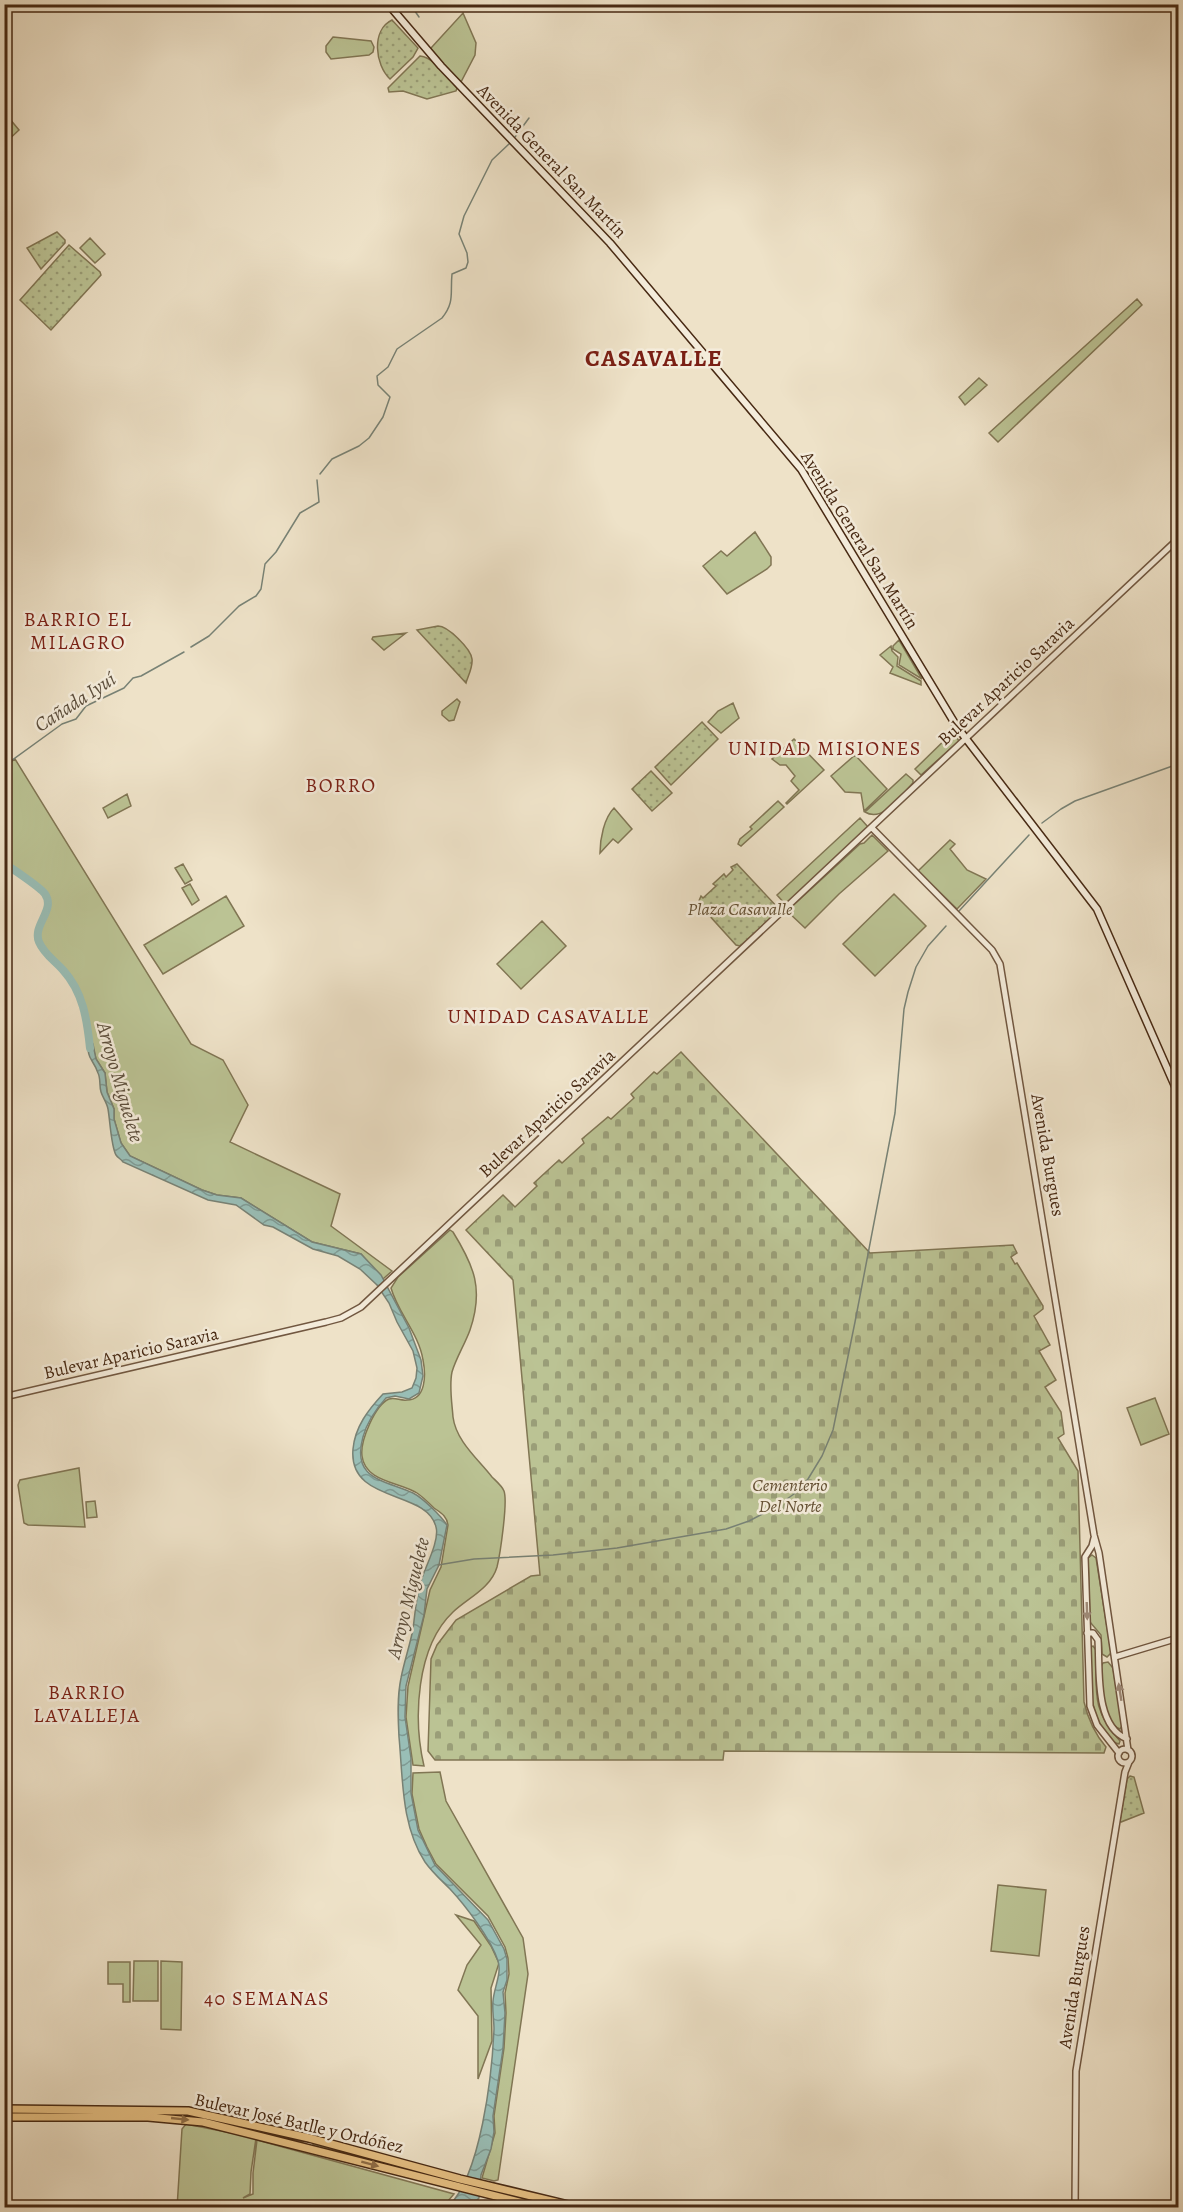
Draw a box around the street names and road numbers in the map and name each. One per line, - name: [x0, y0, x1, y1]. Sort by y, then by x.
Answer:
- street label: Avenida General San Martín: [471, 78, 632, 243]
- street label: Avenida General San Martín: [795, 446, 925, 634]
- street label: Bulevar Aparicio Saravia: [933, 611, 1080, 751]
- street label: Bulevar Aparicio Saravia: [474, 1043, 621, 1183]
- street label: Avenida Burgues: [1025, 1091, 1071, 1218]
- street label: Bulevar Aparicio Saravia: [41, 1321, 221, 1385]
- street label: Avenida Burgues: [1052, 1924, 1096, 2051]
- street label: Bulevar José Batlle y Ordóñez: [192, 2087, 406, 2159]

